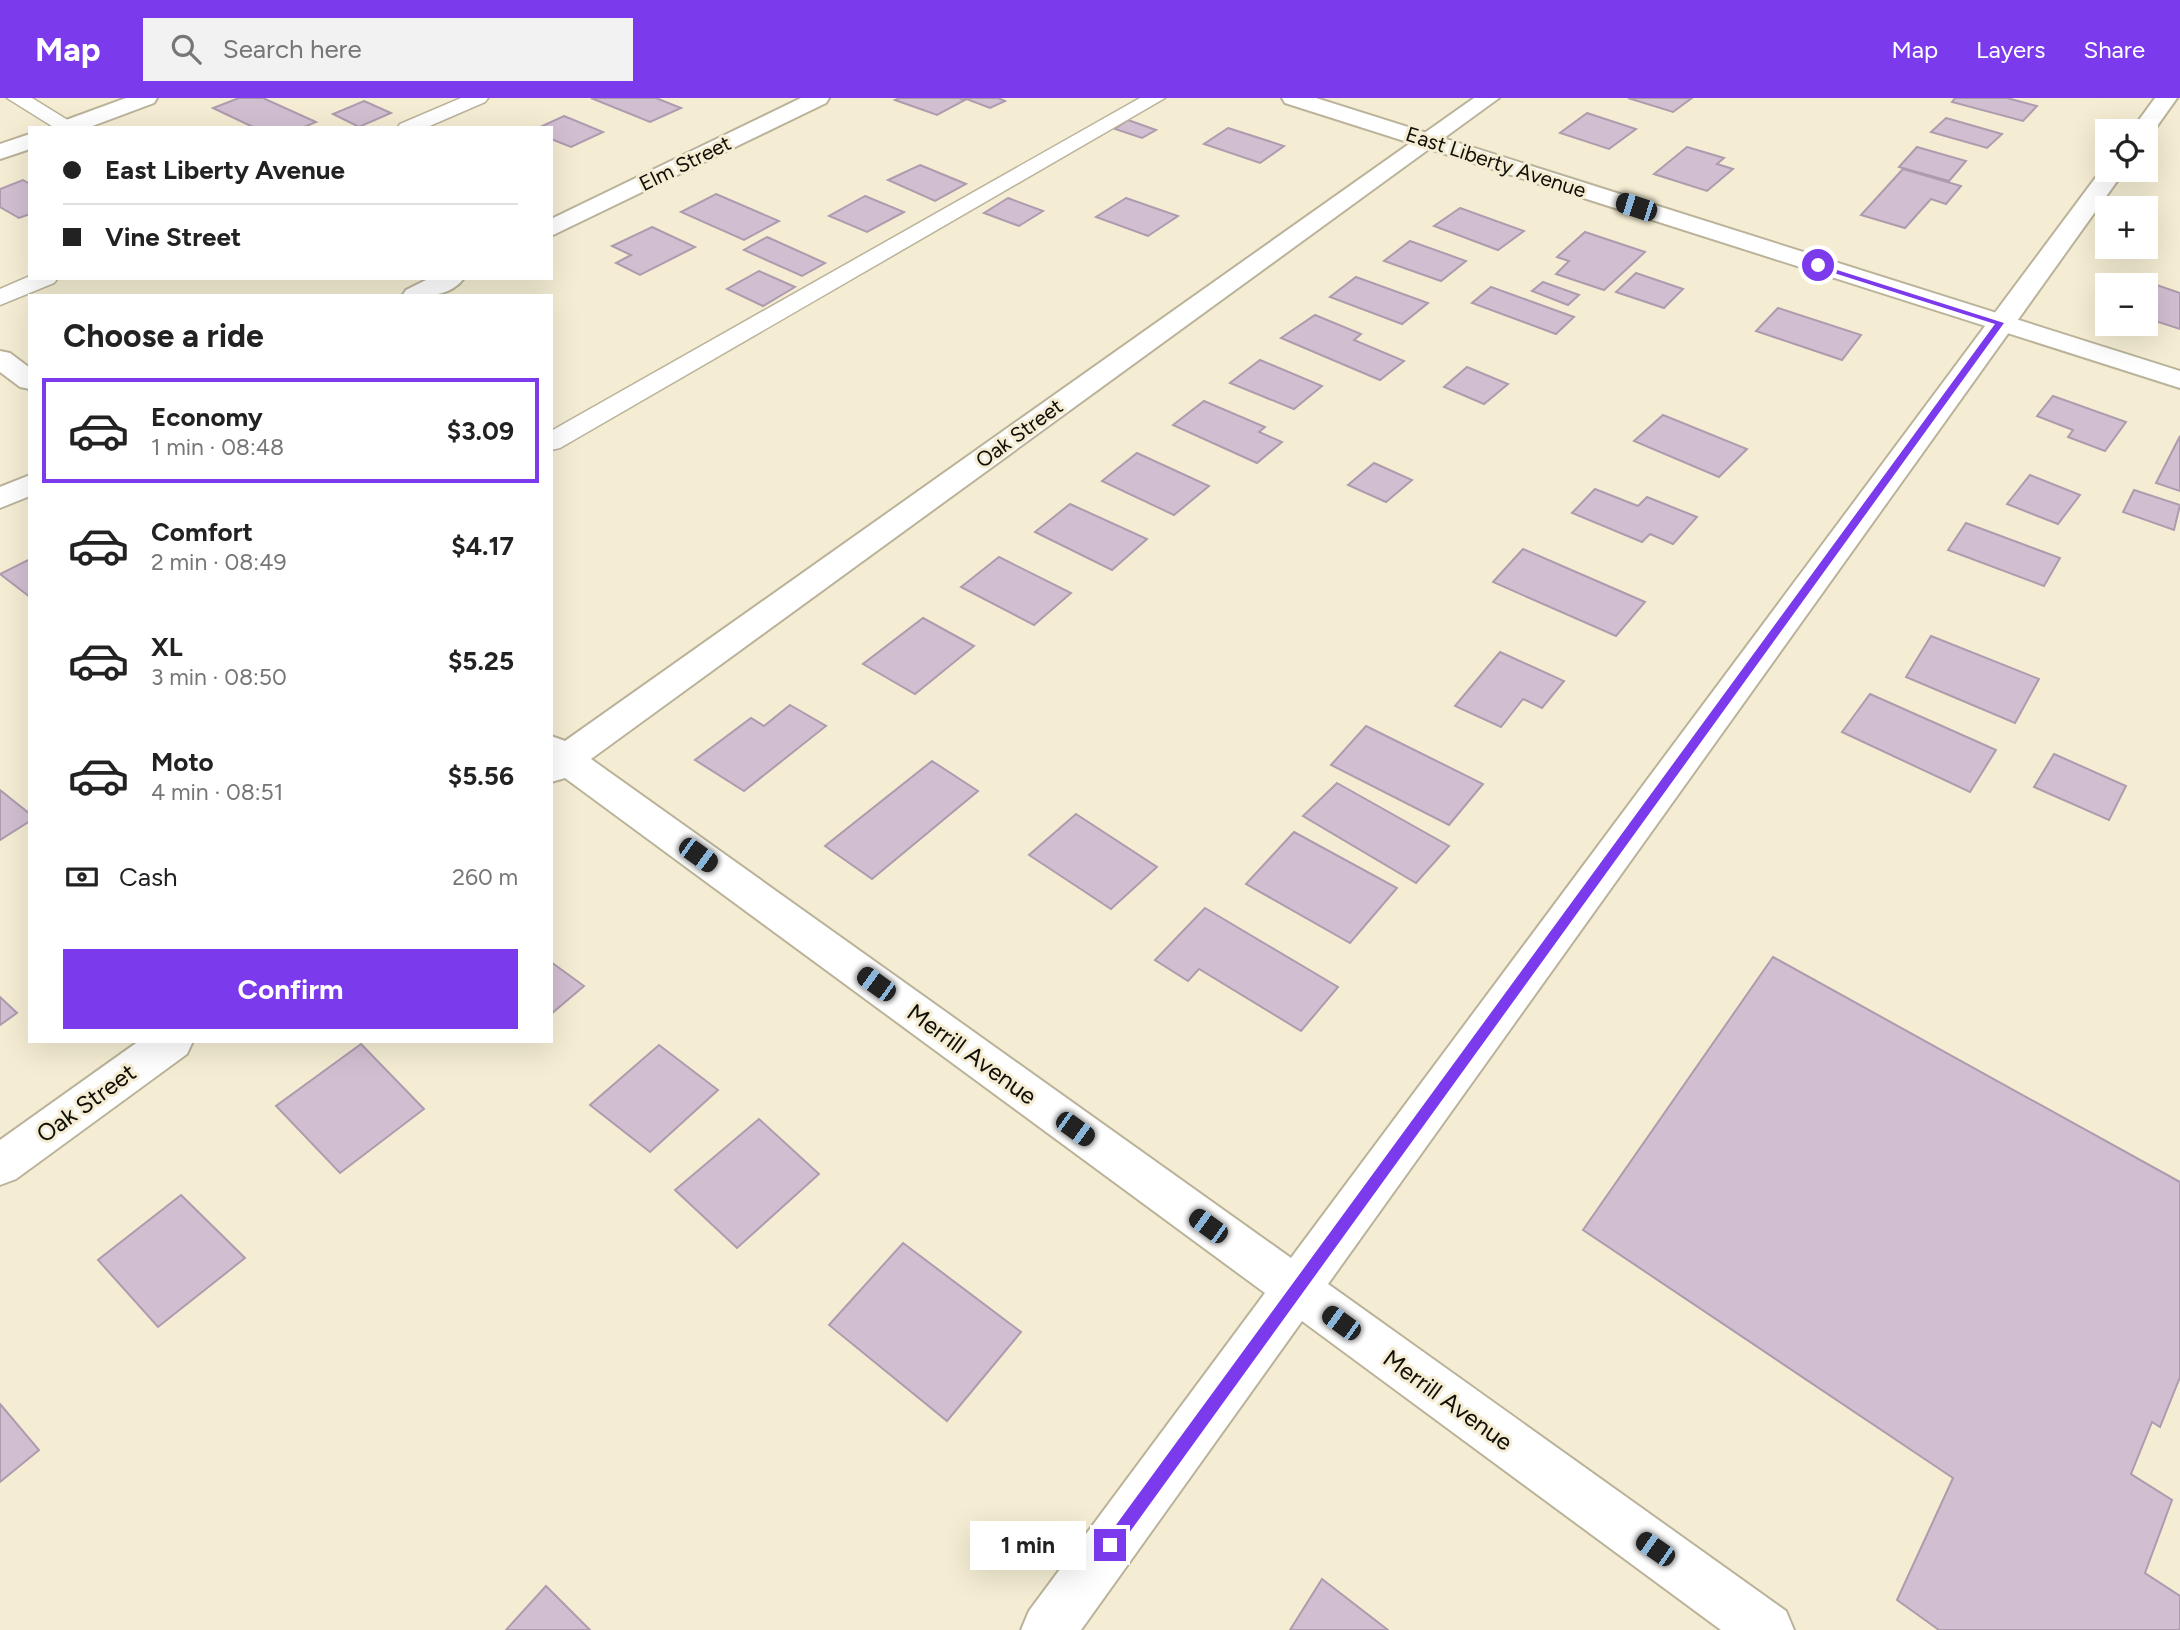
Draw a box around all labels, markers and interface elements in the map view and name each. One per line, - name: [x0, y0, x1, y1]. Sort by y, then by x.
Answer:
- search box: [143, 18, 633, 81]
- text: Map: [35, 30, 101, 69]
- icon: search: [167, 30, 205, 68]
- text: Search here: [223, 33, 362, 65]
- text: Map: [1891, 35, 1938, 64]
- text: Layers: [1976, 35, 2045, 64]
- text: Share: [2083, 35, 2145, 64]
- map controls: [2095, 119, 2158, 336]
- button: locate: [2095, 119, 2158, 182]
- street label: East Liberty Avenue: [1403, 121, 1589, 203]
- street label: Elm Street: [635, 130, 735, 196]
- text: East Liberty Avenue: [105, 154, 345, 186]
- car: [1613, 191, 1660, 223]
- button: +: [2095, 196, 2158, 259]
- text: Vine Street: [105, 221, 241, 253]
- route start: [1802, 249, 1834, 281]
- button: −: [2095, 273, 2158, 336]
- text: Choose a ride: [63, 317, 264, 355]
- street label: Oak Street: [971, 393, 1067, 473]
- icon: car: [67, 399, 130, 462]
- text: Economy: [151, 401, 263, 433]
- text: $3.09: [447, 415, 514, 447]
- text: 1 min · 08:48: [151, 433, 284, 461]
- icon: car: [67, 514, 130, 577]
- text: Comfort: [151, 516, 253, 548]
- text: $4.17: [451, 530, 514, 562]
- text: 2 min · 08:49: [151, 548, 286, 576]
- icon: car: [67, 629, 130, 692]
- text: XL: [151, 631, 183, 663]
- text: $5.25: [448, 645, 514, 677]
- text: 3 min · 08:50: [151, 663, 287, 691]
- icon: car: [67, 744, 130, 807]
- text: Moto: [151, 746, 214, 778]
- text: $5.56: [448, 760, 514, 792]
- text: 4 min · 08:51: [151, 778, 283, 806]
- car: [675, 834, 722, 876]
- icon: cash: [63, 858, 101, 896]
- text: Cash: [119, 861, 178, 893]
- text: 260 m: [452, 863, 518, 891]
- button: Confirm: [63, 949, 518, 1029]
- car: [853, 963, 900, 1005]
- street label: Merrill Avenue: [902, 997, 1042, 1111]
- street label: Oak Street: [31, 1057, 141, 1149]
- car: [1052, 1108, 1099, 1150]
- car: [1185, 1205, 1232, 1247]
- car: [1318, 1302, 1365, 1344]
- street label: Merrill Avenue: [1378, 1343, 1518, 1457]
- callout: 1 min: [970, 1520, 1086, 1570]
- car: [1632, 1528, 1679, 1570]
- route end: [1094, 1529, 1126, 1561]
- text: 1 min: [1001, 1531, 1055, 1559]

